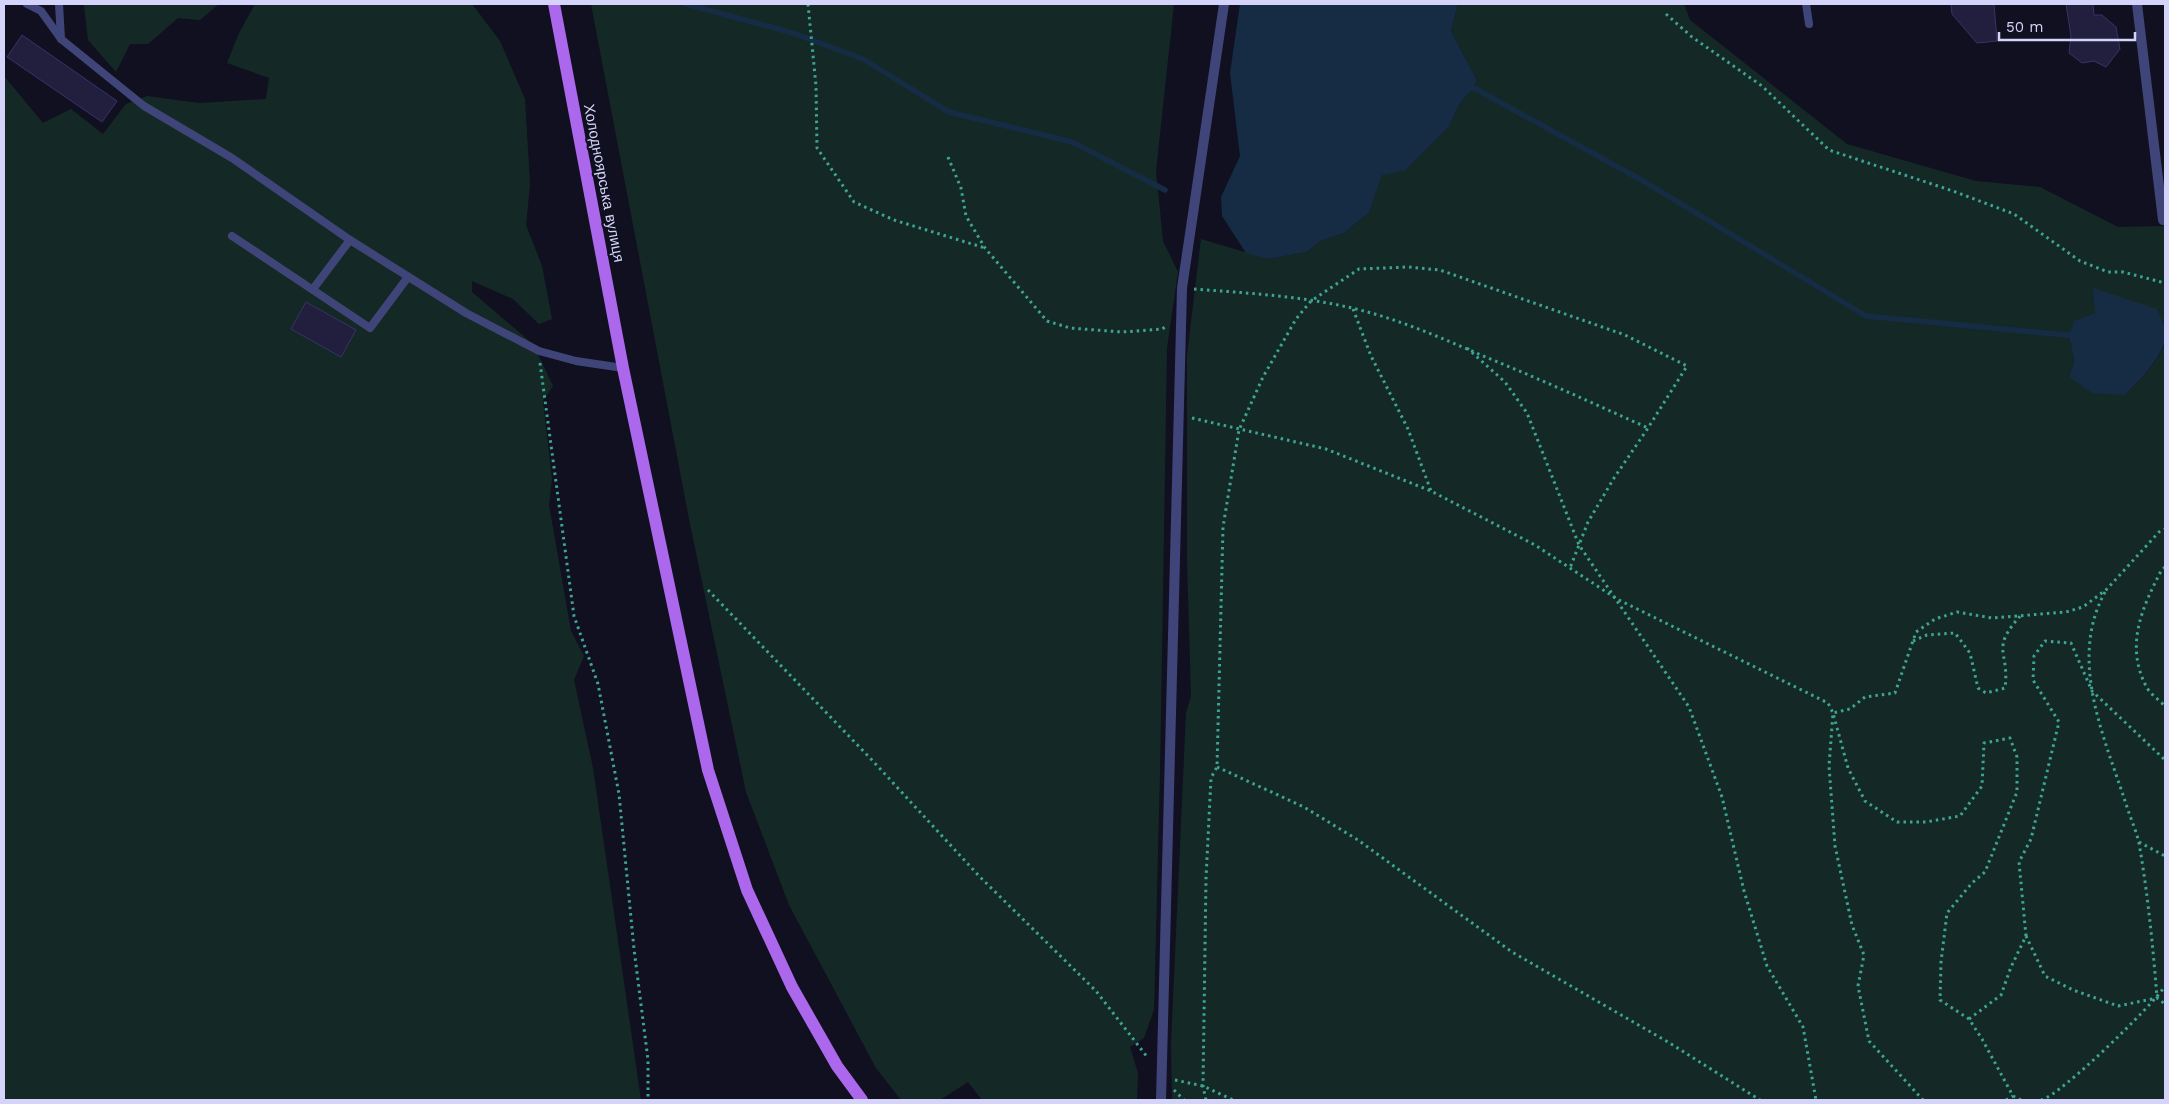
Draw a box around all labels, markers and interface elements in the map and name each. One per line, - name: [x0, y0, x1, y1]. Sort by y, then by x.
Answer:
- scale bar: [1999, 10, 2135, 42]
- text: 50 m: [2006, 18, 2043, 36]
- street label: Холодноярська вулиця: [580, 102, 628, 264]

